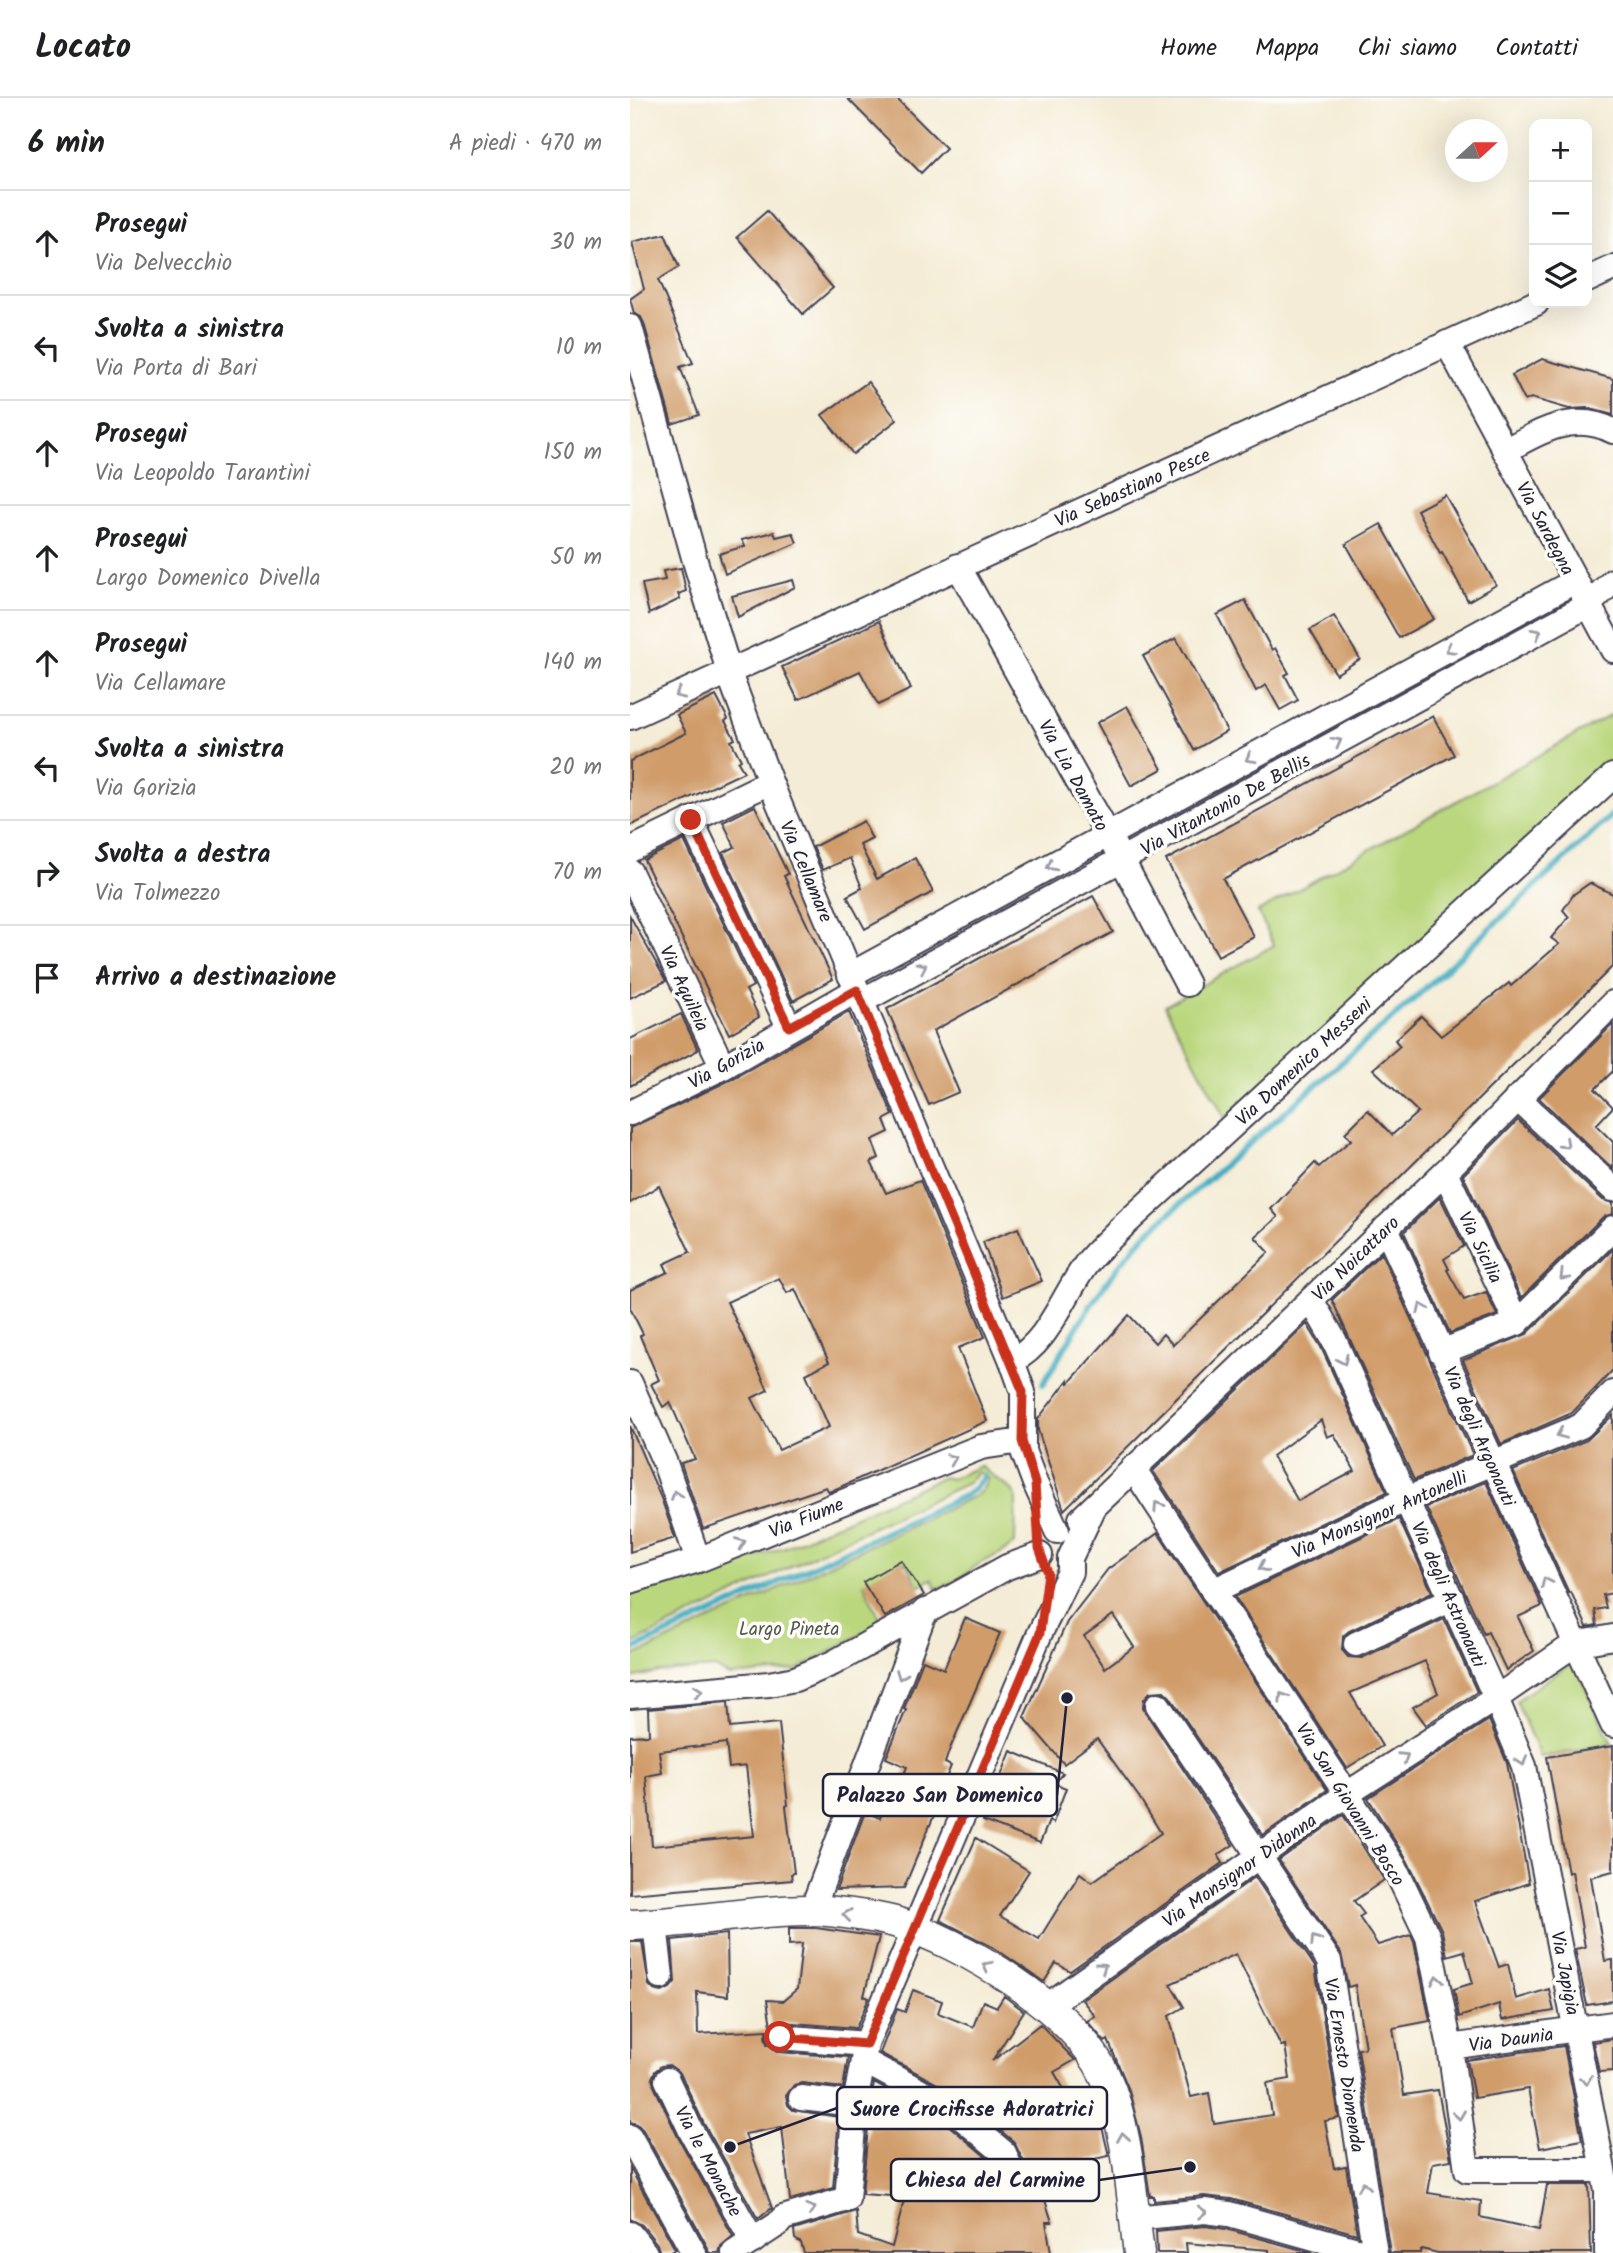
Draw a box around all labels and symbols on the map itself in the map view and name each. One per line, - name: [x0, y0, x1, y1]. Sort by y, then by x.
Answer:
- north arrow: [1445, 119, 1508, 182]
- street label: Via Sebastiano Pesce: [1050, 441, 1216, 537]
- street label: Via Sardegna: [1507, 477, 1582, 581]
- one-way arrow: [1529, 628, 1542, 641]
- one-way arrow: [1445, 641, 1457, 654]
- one-way arrow: [674, 686, 686, 700]
- street label: Via Lia Damato: [1029, 715, 1115, 837]
- one-way arrow: [1330, 737, 1342, 751]
- street label: Via Vitantonio De Bellis: [1136, 747, 1316, 865]
- one-way arrow: [1245, 749, 1258, 763]
- route end: [675, 804, 706, 835]
- street label: Via Cellamare: [770, 816, 840, 928]
- one-way arrow: [1045, 858, 1058, 872]
- street label: Via Aquileia: [650, 941, 716, 1037]
- one-way arrow: [914, 962, 927, 976]
- street label: Via Domenico Messeni: [1229, 990, 1381, 1134]
- street label: Via Gorizia: [683, 1031, 771, 1098]
- one-way arrow: [1557, 1136, 1570, 1148]
- street label: Via Sicilia: [1449, 1207, 1510, 1289]
- street label: Via Noicattaro: [1305, 1209, 1407, 1309]
- one-way arrow: [1560, 1267, 1573, 1280]
- one-way arrow: [1416, 1303, 1430, 1315]
- one-way arrow: [1335, 1353, 1349, 1365]
- street label: Via degli Argonauti: [1434, 1362, 1523, 1513]
- one-way arrow: [1555, 1426, 1567, 1440]
- one-way arrow: [946, 1453, 958, 1467]
- street label: Via Monsignor Antonelli: [1287, 1463, 1474, 1568]
- one-way arrow: [670, 1490, 684, 1502]
- street label: Via Fiume: [765, 1490, 849, 1547]
- one-way arrow: [1154, 1501, 1167, 1514]
- street label: Via degli Astronauti: [1402, 1517, 1493, 1674]
- one-way arrow: [734, 1537, 746, 1551]
- one-way arrow: [1258, 1559, 1270, 1573]
- one-way arrow: [1540, 1577, 1554, 1589]
- park label: Largo Pineta: [739, 1615, 839, 1645]
- one-way arrow: [895, 1669, 909, 1681]
- one-way arrow: [693, 1684, 704, 1699]
- one-way arrow: [1279, 1692, 1291, 1705]
- street label: Via San Giovanni Bosco: [1287, 1717, 1412, 1893]
- one-way arrow: [1397, 1753, 1410, 1766]
- one-way arrow: [1513, 1755, 1528, 1767]
- callout: Palazzo San Domenico: [823, 1774, 1057, 1816]
- text: Palazzo San Domenico: [837, 1780, 1044, 1813]
- street label: Via Monsignor Didonna: [1157, 1807, 1324, 1936]
- one-way arrow: [841, 1907, 853, 1922]
- street label: Via Japigia: [1541, 1929, 1587, 2018]
- one-way arrow: [1311, 1935, 1324, 1948]
- one-way arrow: [982, 1961, 995, 1974]
- one-way arrow: [1094, 1963, 1107, 1975]
- one-way arrow: [1430, 1974, 1445, 1986]
- street label: Via Ernesto Diomenda: [1314, 1976, 1372, 2155]
- street label: Via Daunia: [1467, 2020, 1555, 2062]
- route start: [764, 2021, 795, 2052]
- one-way arrow: [1578, 2074, 1593, 2086]
- callout: Suore Crocifisse Adoratrici: [837, 2087, 1107, 2129]
- text: Suore Crocifisse Adoratrici: [851, 2094, 1094, 2127]
- street label: Via le Monache: [665, 2101, 749, 2223]
- one-way arrow: [1452, 2109, 1467, 2121]
- one-way arrow: [1116, 2131, 1131, 2143]
- callout: Chiesa del Carmine: [891, 2159, 1099, 2201]
- text: Chiesa del Carmine: [905, 2165, 1085, 2198]
- one-way arrow: [1357, 2180, 1372, 2191]
- one-way arrow: [805, 2203, 817, 2217]
- one-way arrow: [1197, 2205, 1208, 2220]

